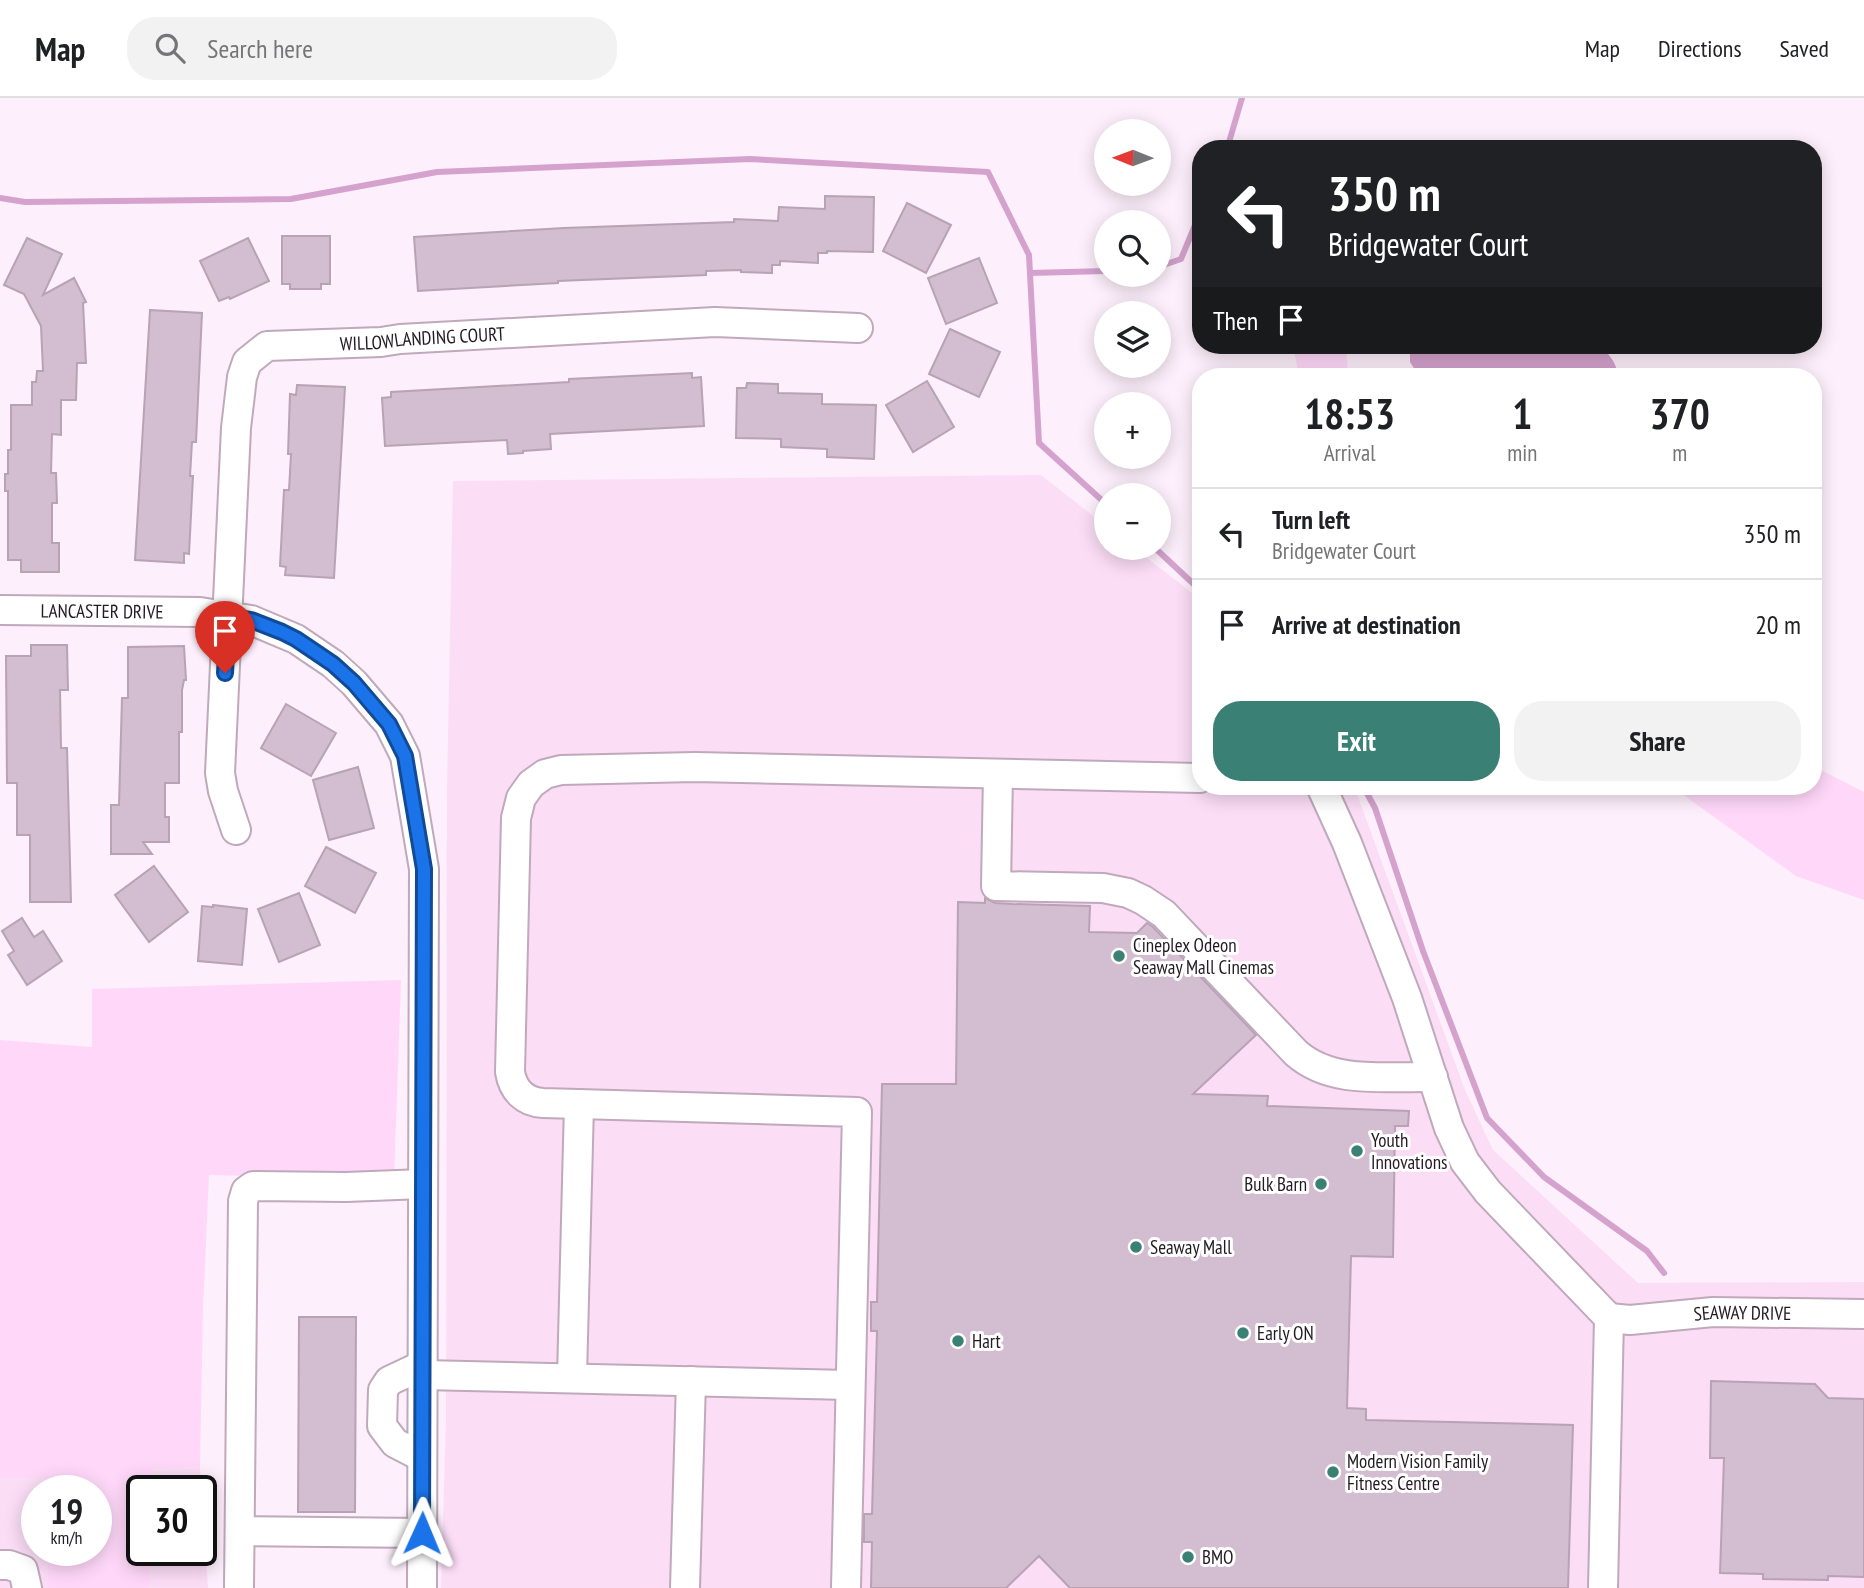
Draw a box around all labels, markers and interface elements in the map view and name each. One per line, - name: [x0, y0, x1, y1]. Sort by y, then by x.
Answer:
- search box: [127, 17, 617, 80]
- text: Map: [35, 27, 85, 70]
- icon: search: [151, 29, 189, 67]
- text: Search here: [207, 32, 313, 65]
- text: Map: [1585, 33, 1620, 64]
- text: Directions: [1658, 33, 1742, 64]
- text: Saved: [1780, 33, 1829, 64]
- north arrow: [1094, 119, 1171, 196]
- map controls: [1094, 119, 1171, 560]
- text: 350 m: [1328, 161, 1441, 225]
- icon: left: [1213, 168, 1304, 259]
- button: search: [1094, 210, 1171, 287]
- text: Bridgewater Court: [1328, 223, 1528, 265]
- button: layers: [1094, 301, 1171, 378]
- icon: arrive: [1272, 301, 1310, 339]
- text: Then: [1213, 304, 1258, 337]
- street label: WILLOWLANDING COURT: [339, 321, 506, 355]
- text: 18:53: [1304, 386, 1395, 441]
- text: 1: [1512, 386, 1532, 441]
- text: 370: [1650, 386, 1710, 441]
- button: +: [1094, 392, 1171, 469]
- text: Arrival: [1324, 438, 1376, 467]
- text: min: [1507, 438, 1537, 467]
- text: m: [1672, 438, 1687, 467]
- button: −: [1094, 483, 1171, 560]
- text: Turn left: [1272, 503, 1350, 536]
- icon: left: [1213, 515, 1251, 553]
- text: 350 m: [1743, 517, 1801, 550]
- text: Bridgewater Court: [1272, 536, 1416, 565]
- street label: LANCASTER DRIVE: [40, 598, 164, 624]
- pin: [195, 601, 255, 673]
- icon: arrive: [1213, 606, 1251, 644]
- text: Arrive at destination: [1272, 608, 1461, 641]
- text: 20 m: [1755, 608, 1801, 641]
- icon: arrive: [206, 612, 244, 650]
- button: Exit: [1213, 701, 1500, 781]
- button: Share: [1514, 701, 1801, 781]
- place label: Cineplex Odeon Seaway Mall Cinemas: [1133, 933, 1274, 979]
- marker: Cineplex Odeon Seaway Mall Cinemas: [1111, 948, 1127, 964]
- place label: Youth Innovations: [1371, 1128, 1447, 1174]
- marker: Youth Innovations: [1349, 1143, 1365, 1159]
- place label: Bulk Barn: [1244, 1172, 1307, 1196]
- marker: Bulk Barn: [1313, 1176, 1329, 1192]
- place label: Seaway Mall: [1150, 1235, 1232, 1259]
- marker: Seaway Mall: [1128, 1239, 1144, 1255]
- street label: SEAWAY DRIVE: [1692, 1300, 1792, 1326]
- place label: Early ON: [1257, 1321, 1314, 1345]
- marker: Early ON: [1235, 1325, 1251, 1341]
- place label: Hart: [972, 1329, 1001, 1353]
- marker: Hart: [950, 1333, 966, 1349]
- place label: Modern Vision Family Fitness Centre: [1347, 1449, 1489, 1495]
- marker: Modern Vision Family Fitness Centre: [1325, 1464, 1341, 1480]
- speed limit sign: 30: [126, 1475, 217, 1566]
- text: 19: [50, 1488, 83, 1534]
- position arrow: [385, 1496, 459, 1570]
- text: km/h: [51, 1526, 82, 1549]
- place label: BMO: [1202, 1545, 1233, 1569]
- marker: BMO: [1180, 1549, 1196, 1565]

